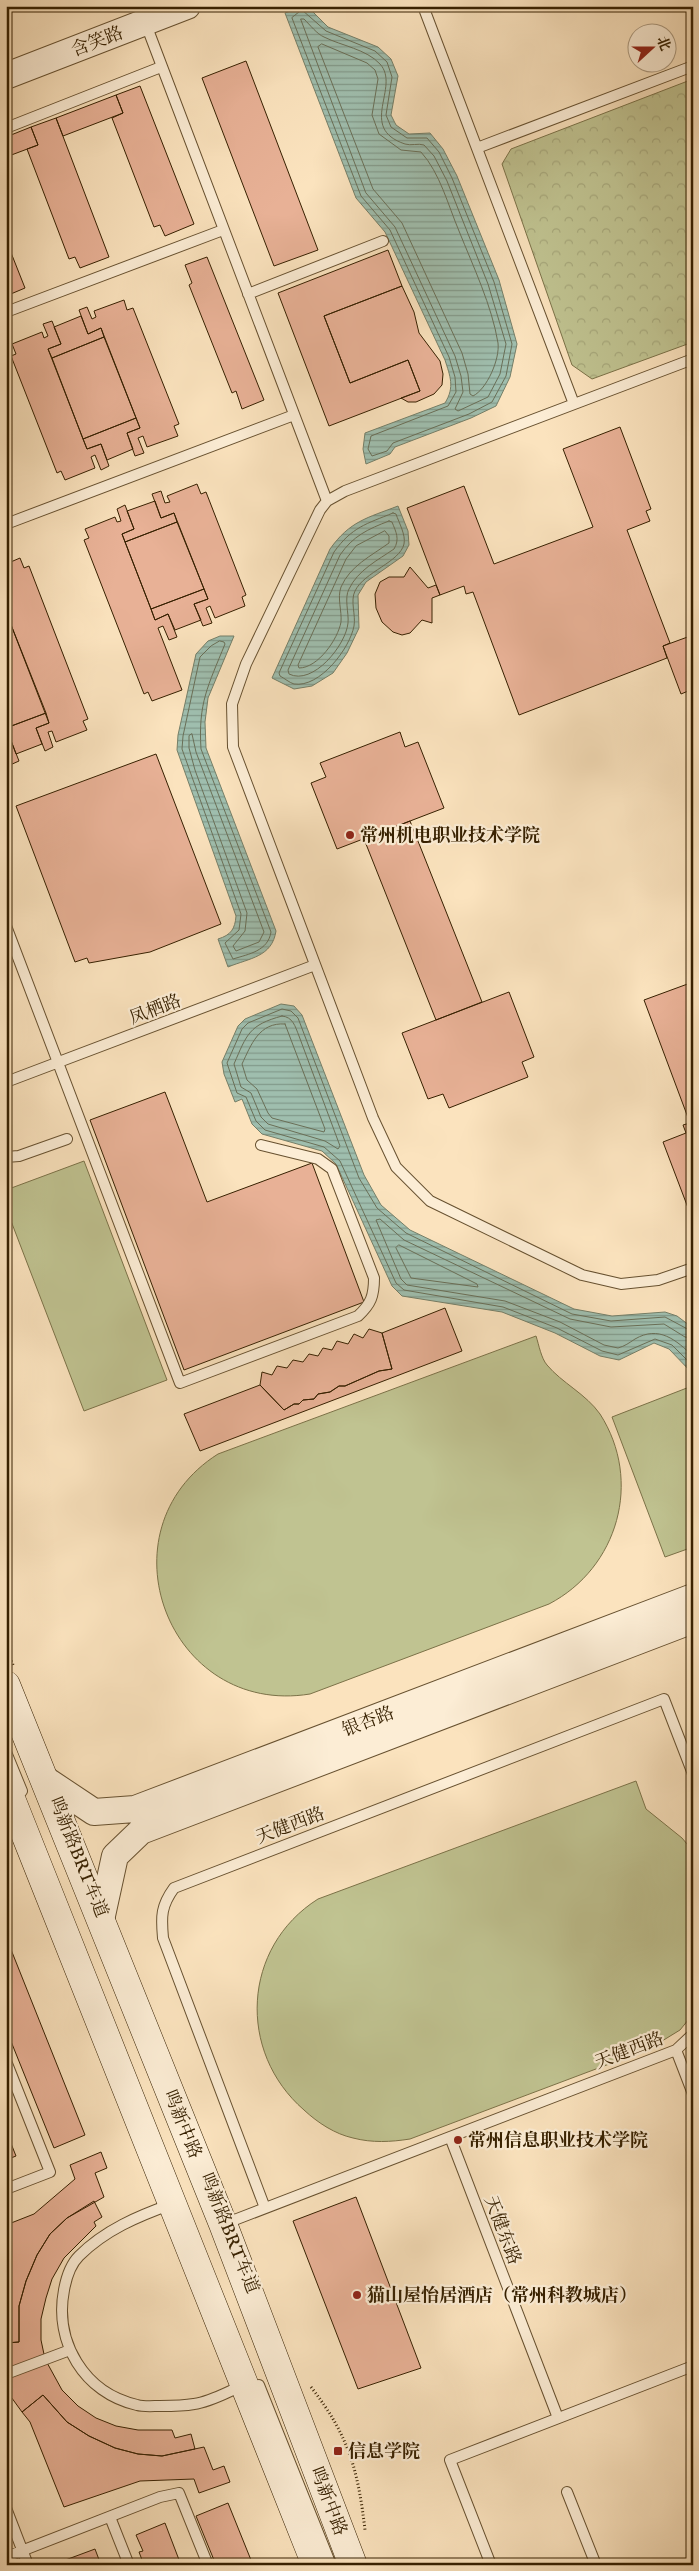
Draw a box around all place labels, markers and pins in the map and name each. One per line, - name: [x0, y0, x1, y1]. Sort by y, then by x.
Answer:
- place label: 常州机电职业技术学院: [360, 825, 540, 848]
- marker: 常州机电职业技术学院: [344, 829, 356, 841]
- place label: 常州信息职业技术学院: [468, 2130, 648, 2153]
- marker: 常州信息职业技术学院: [452, 2134, 464, 2146]
- place label: 猫山屋怡居酒店（常州科教城店）: [367, 2285, 637, 2308]
- marker: 猫山屋怡居酒店（常州科教城店）: [351, 2289, 363, 2301]
- place label: 信息学院: [348, 2441, 420, 2464]
- marker: 信息学院: [332, 2445, 344, 2457]

